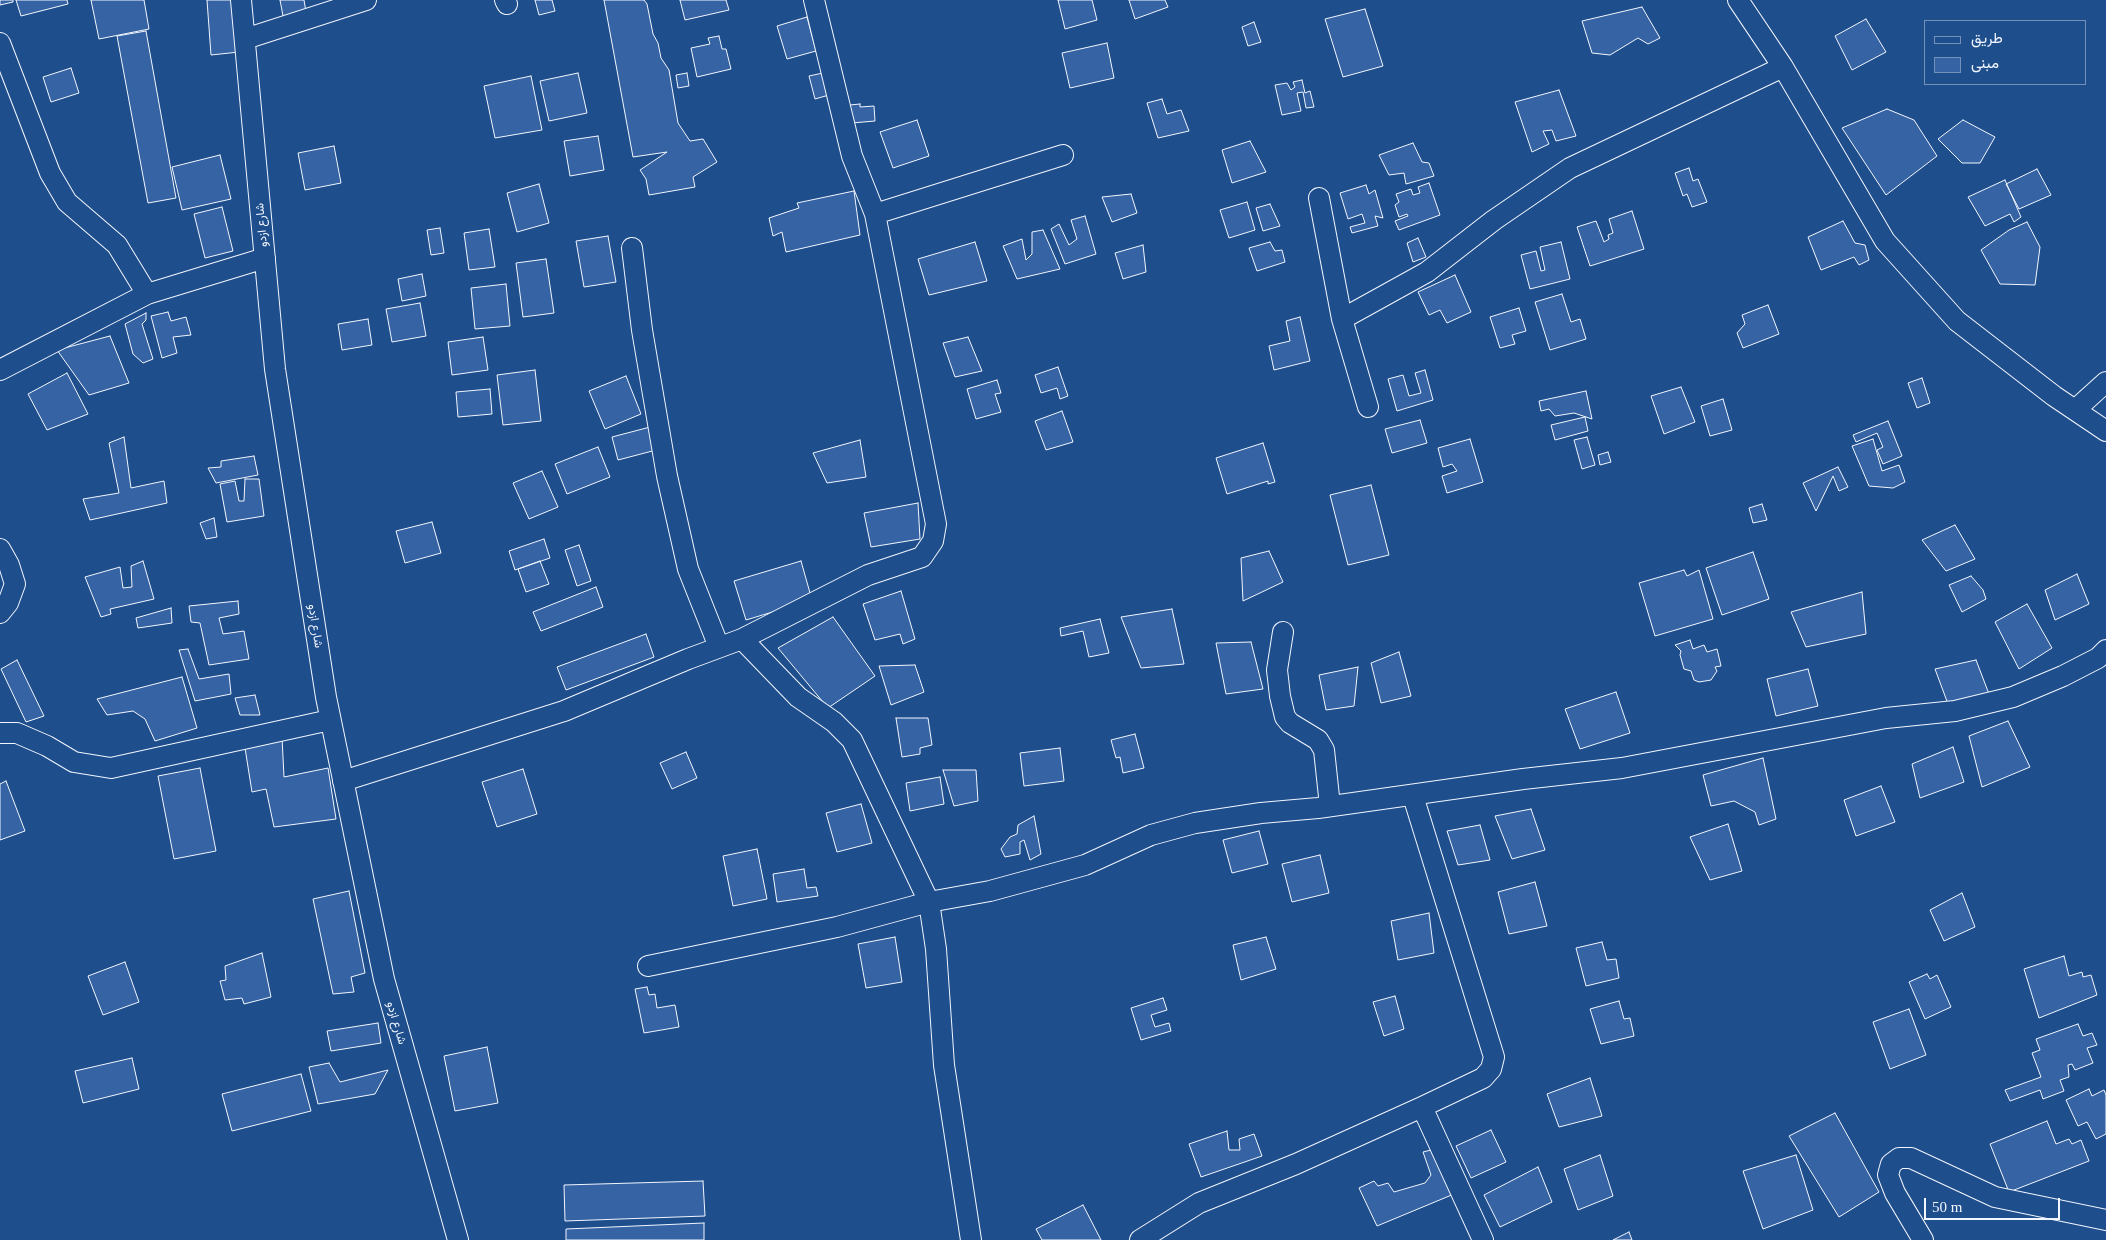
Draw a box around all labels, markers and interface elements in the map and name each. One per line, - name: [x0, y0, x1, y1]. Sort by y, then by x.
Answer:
- legend: [1924, 20, 2086, 85]
- text: طريق: [1971, 30, 2003, 46]
- text: مبنى: [1971, 55, 1999, 71]
- street label: شارع ازدو: [253, 202, 271, 248]
- street label: شارع ازدو: [304, 603, 326, 649]
- street label: شارع ازدو: [383, 1000, 409, 1046]
- scale bar: [1926, 1188, 2062, 1220]
- text: 50 m: [1932, 1199, 1962, 1215]

